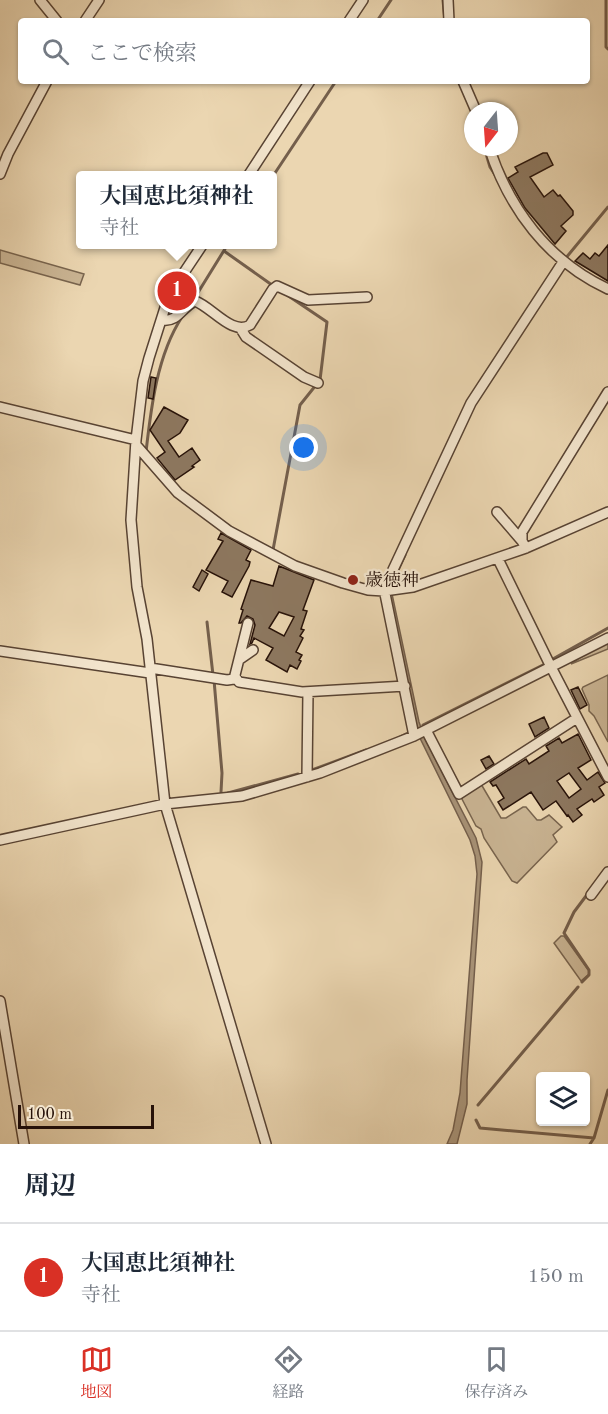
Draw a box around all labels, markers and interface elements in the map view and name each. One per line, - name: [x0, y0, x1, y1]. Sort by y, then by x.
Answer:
- search box: [18, 18, 590, 84]
- icon: search: [39, 35, 72, 68]
- text: ここで検索: [87, 43, 197, 65]
- north arrow: [464, 102, 518, 156]
- popup: [76, 171, 277, 249]
- text: 大国恵比須神社: [99, 186, 254, 208]
- text: 寺社: [99, 219, 139, 239]
- pin: 1: [158, 268, 196, 314]
- your location: [289, 433, 318, 462]
- place label: 歳徳神: [365, 570, 419, 590]
- marker: 歳徳神: [346, 573, 360, 587]
- map controls: [536, 1072, 590, 1126]
- button: layers: [536, 1072, 590, 1126]
- scale bar: [18, 1102, 154, 1130]
- text: 100 m: [27, 1107, 72, 1123]
- text: 周辺: [24, 1174, 76, 1200]
- text: 大国恵比須神社: [81, 1253, 235, 1275]
- text: 1: [38, 1267, 49, 1287]
- text: 150 m: [528, 1267, 584, 1287]
- text: 寺社: [81, 1286, 121, 1306]
- tab: 地図: [80, 1343, 113, 1403]
- tab: 経路: [272, 1343, 305, 1403]
- tab: 保存済み: [464, 1343, 528, 1403]

